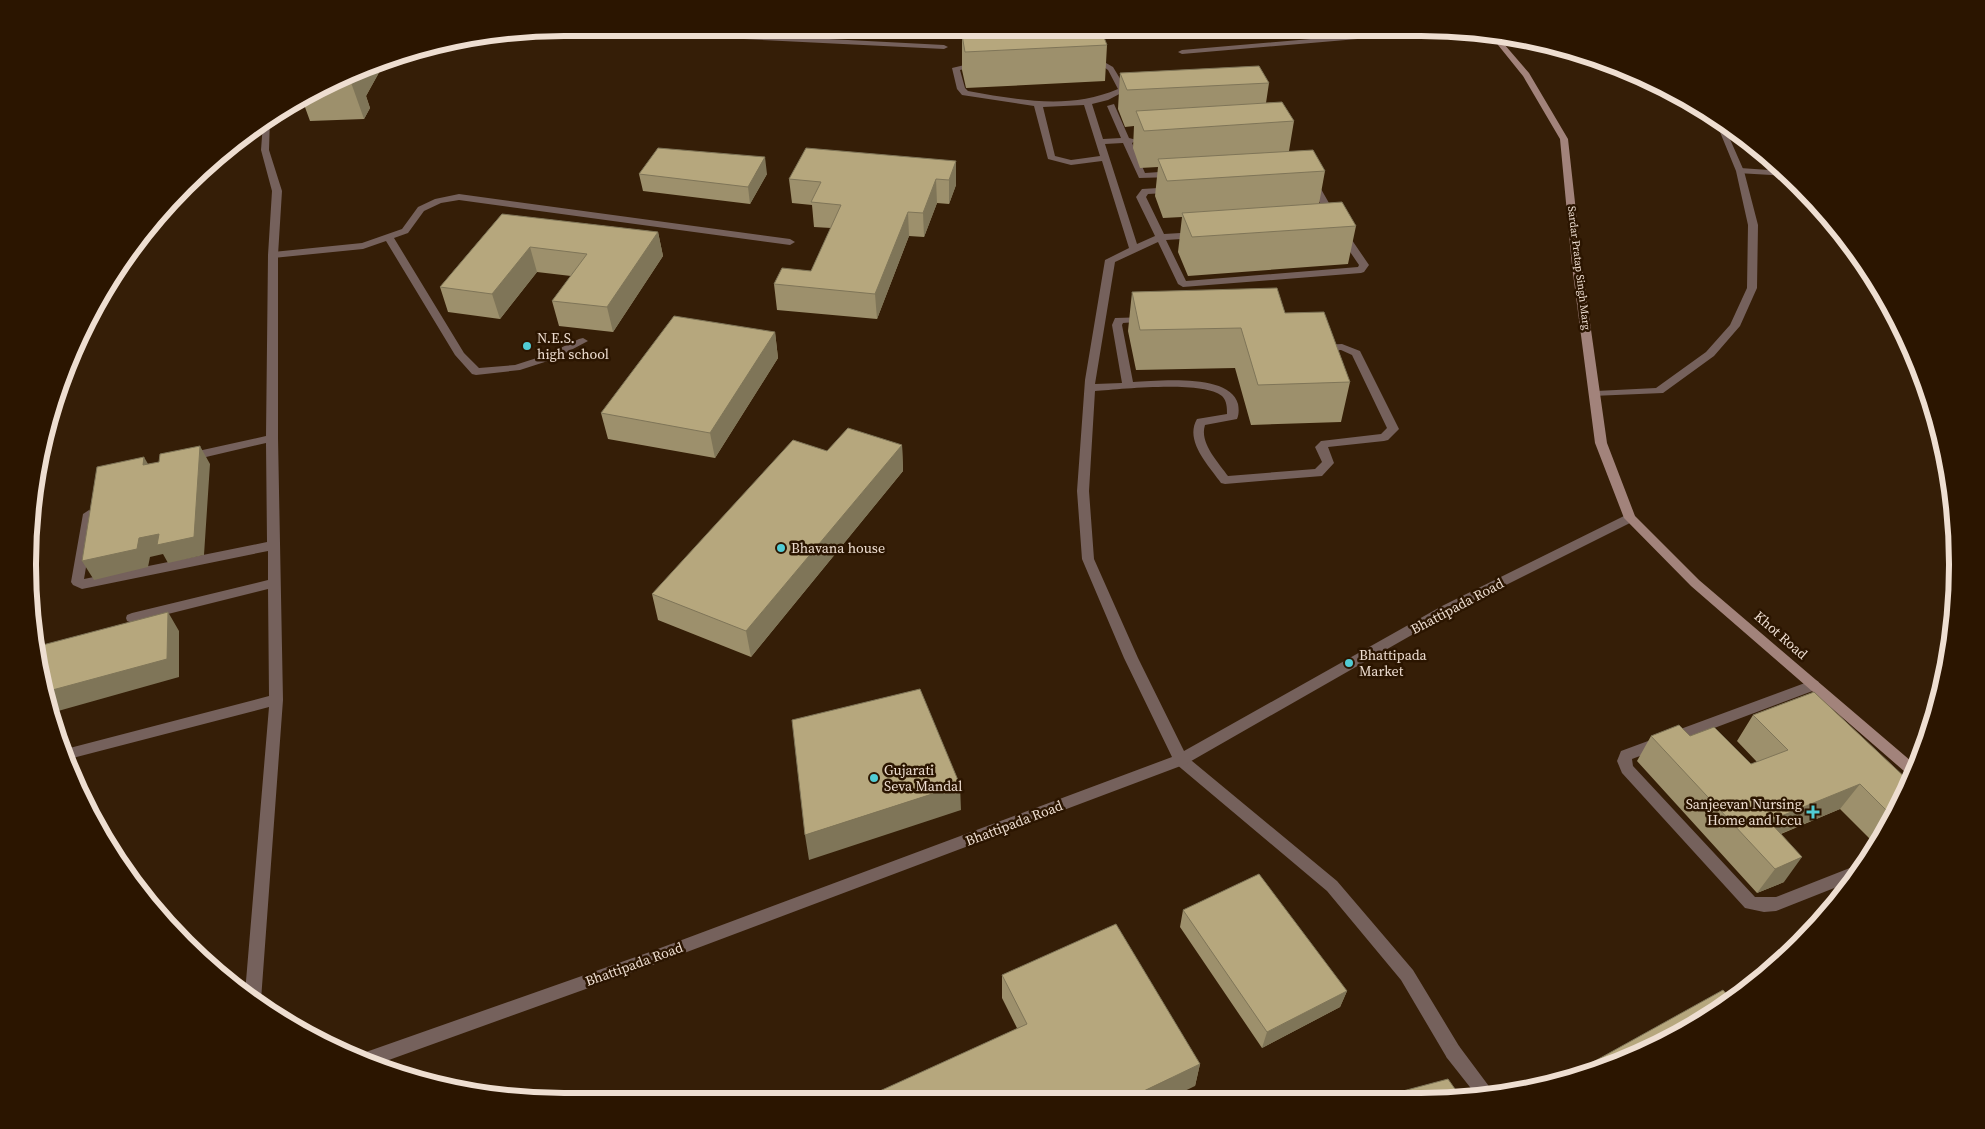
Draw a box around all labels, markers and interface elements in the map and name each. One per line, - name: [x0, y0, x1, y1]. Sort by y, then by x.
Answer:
- street label: Sardar Pratap Singh Marg: [1564, 205, 1594, 331]
- place label: N.E.S. high school: [537, 328, 609, 364]
- marker: N.E.S. high school: [521, 340, 533, 352]
- place label: Bhavana house: [791, 538, 885, 558]
- marker: Bhavana house: [775, 542, 787, 554]
- street label: Bhattipada Road: [1407, 573, 1507, 639]
- street label: Khot Road: [1750, 606, 1812, 664]
- place label: Bhattipada Market: [1359, 645, 1428, 681]
- marker: Bhattipada Market: [1343, 657, 1355, 669]
- place label: Gujarati Seva Mandal: [884, 760, 962, 796]
- marker: Gujarati Seva Mandal: [868, 772, 880, 784]
- place label: Sanjeevan Nursing Home and Iccu: [1686, 794, 1802, 830]
- street label: Bhattipada Road: [962, 795, 1066, 851]
- marker: Sanjeevan Nursing Home and Iccu: [1806, 805, 1820, 819]
- street label: Bhattipada Road: [582, 937, 686, 991]

